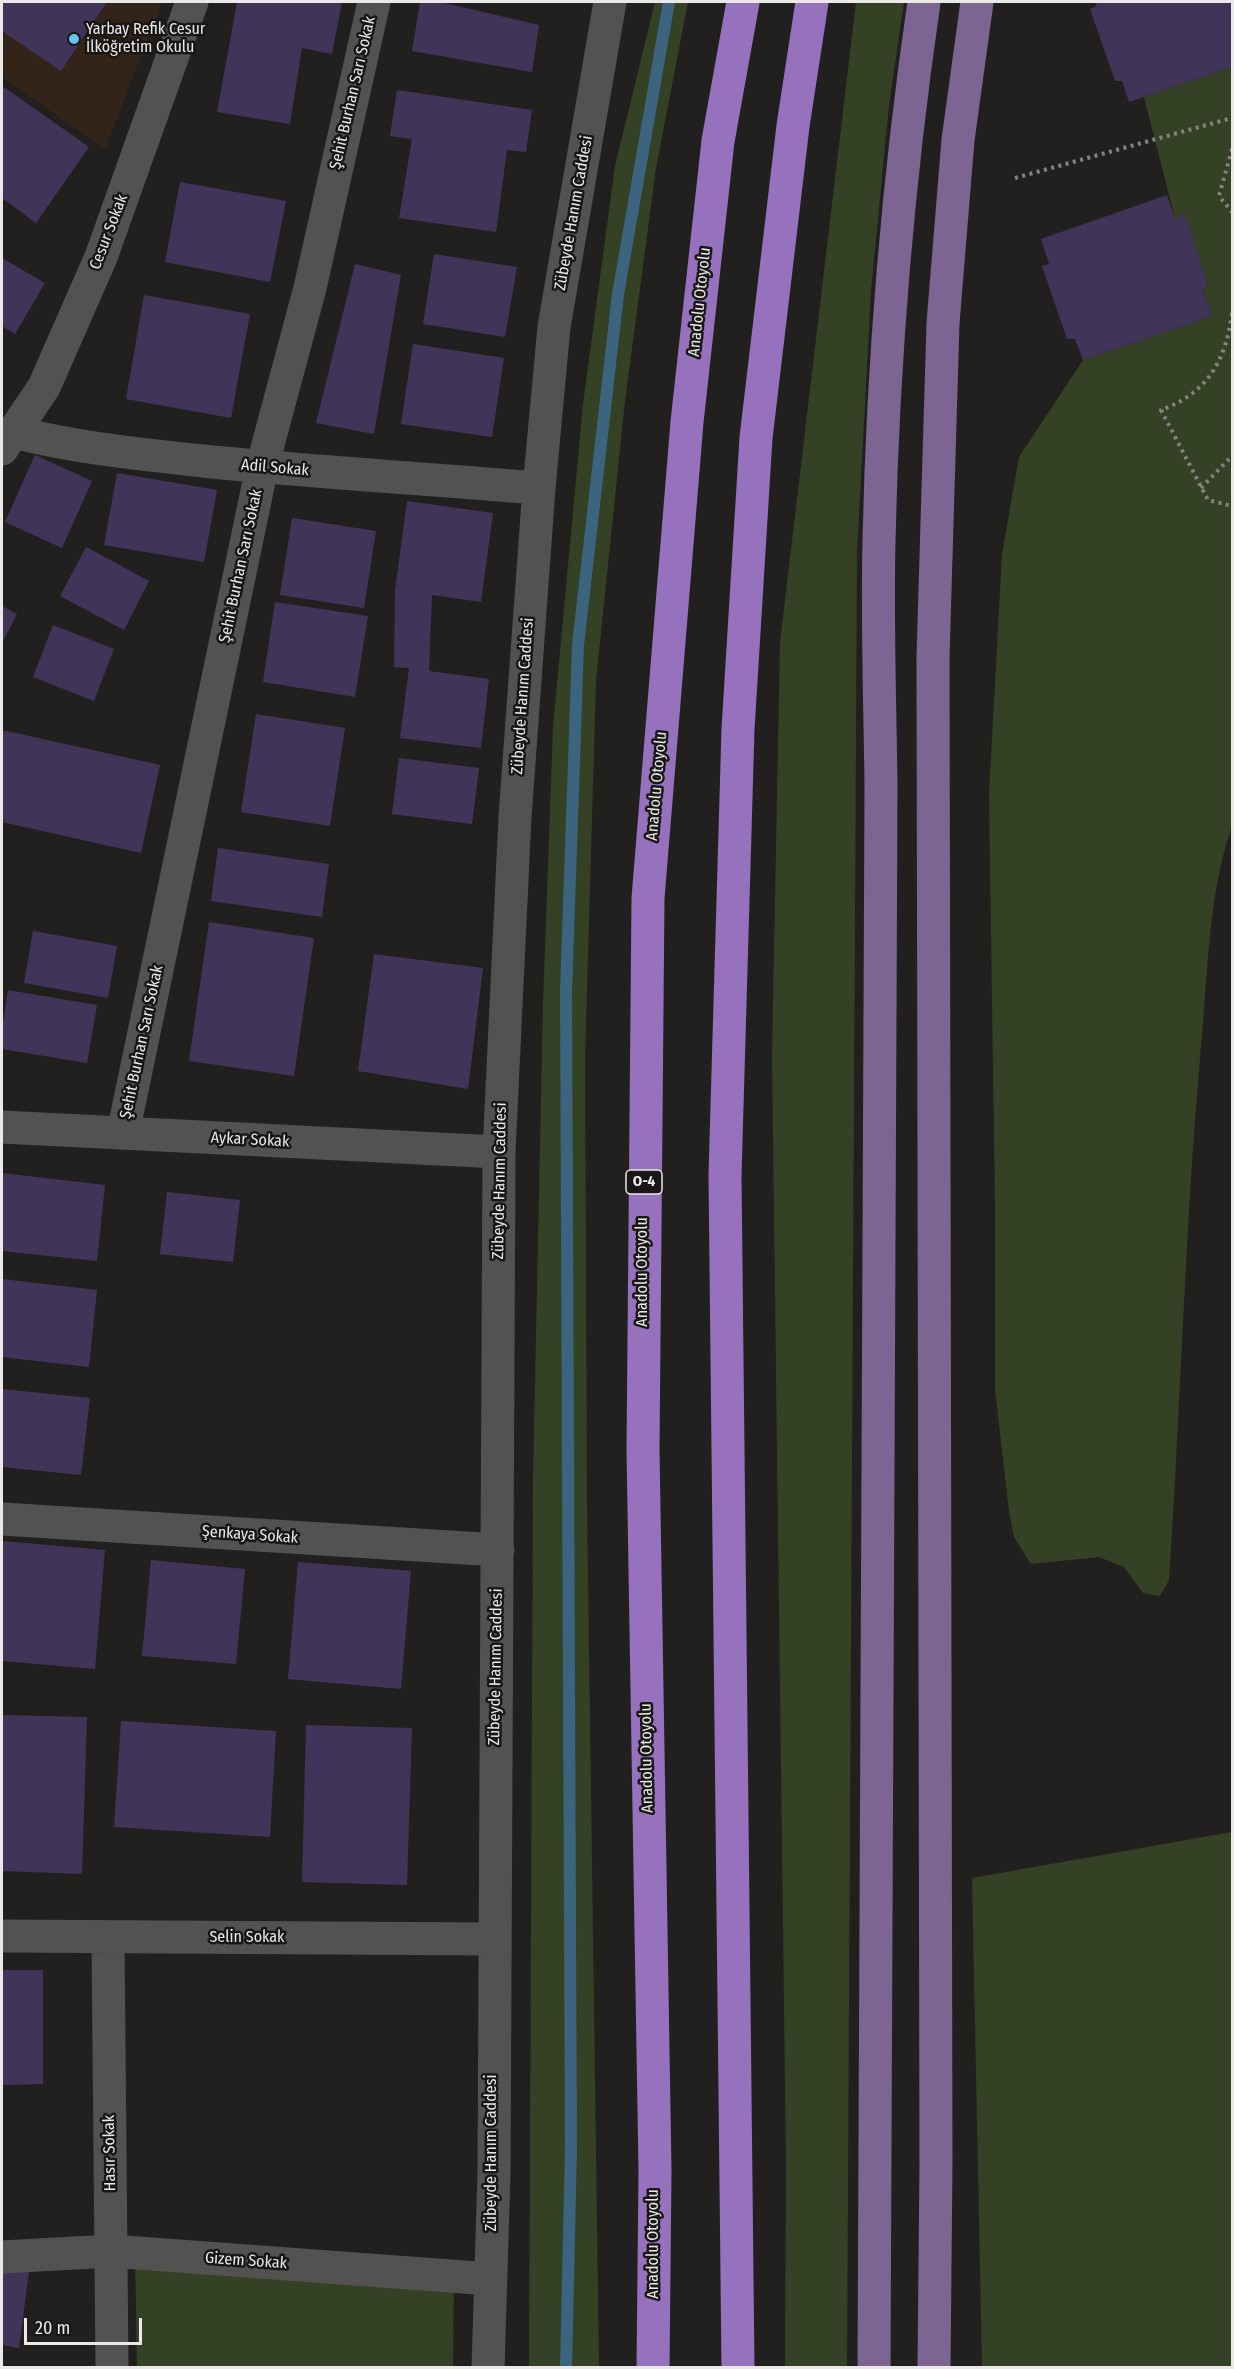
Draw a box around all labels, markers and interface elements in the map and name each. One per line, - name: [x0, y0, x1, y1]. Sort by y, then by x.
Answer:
- street label: Şehit Burhan Sarı Sokak: [326, 15, 380, 171]
- place label: Yarbay Refik Cesur İlköğretim Okulu: [86, 20, 205, 58]
- marker: Yarbay Refik Cesur İlköğretim Okulu: [67, 32, 81, 46]
- street label: Zübeyde Hanım Caddesi: [551, 134, 597, 292]
- street label: Cesur Sokak: [86, 192, 132, 272]
- street label: Anadolu Otoyolu: [685, 247, 715, 357]
- street label: Adil Sokak: [240, 455, 310, 481]
- street label: Şehit Burhan Sarı Sokak: [215, 487, 267, 645]
- street label: Zübeyde Hanım Caddesi: [508, 617, 538, 775]
- street label: Anadolu Otoyolu: [643, 731, 671, 841]
- street label: Şehit Burhan Sarı Sokak: [116, 963, 168, 1121]
- street label: Zübeyde Hanım Caddesi: [489, 1102, 511, 1260]
- street label: Aykar Sokak: [210, 1128, 290, 1152]
- road number: O-4: [626, 1170, 662, 1194]
- street label: Anadolu Otoyolu: [633, 1217, 653, 1327]
- street label: Şenkaya Sokak: [201, 1522, 299, 1548]
- street label: Zübeyde Hanım Caddesi: [485, 1588, 507, 1746]
- street label: Anadolu Otoyolu: [636, 1703, 658, 1813]
- street label: Selin Sokak: [209, 1928, 285, 1948]
- street label: Zübeyde Hanım Caddesi: [482, 2074, 502, 2232]
- street label: Hasır Sokak: [100, 2115, 120, 2191]
- street label: Anadolu Otoyolu: [644, 2189, 664, 2299]
- street label: Gizem Sokak: [204, 2249, 288, 2273]
- scale bar: [27, 2306, 146, 2344]
- text: 20 m: [35, 2317, 70, 2339]

